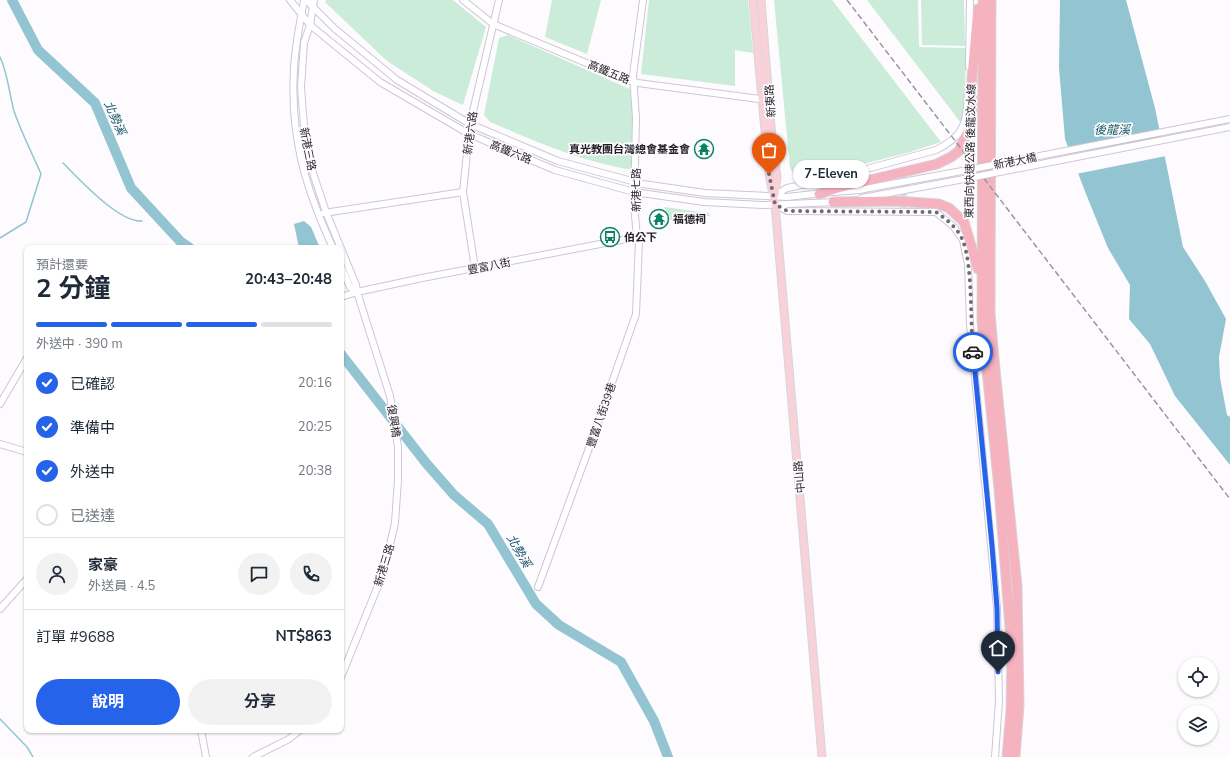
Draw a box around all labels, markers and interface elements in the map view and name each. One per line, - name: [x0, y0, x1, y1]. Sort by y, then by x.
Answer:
- street label: 高鐵五路: [586, 57, 632, 88]
- street label: 東西向快速公路 後龍汶水線: [962, 83, 979, 219]
- street label: 新東路: [762, 84, 779, 118]
- water label: 北勢溪: [100, 98, 130, 140]
- street label: 新港六路: [460, 110, 481, 156]
- water label: 後龍溪: [1094, 122, 1132, 138]
- street label: 新港三路: [296, 126, 319, 172]
- pin: [752, 133, 786, 174]
- street label: 高鐵六路: [488, 137, 534, 168]
- temple icon: 真光教團台灣總會基金會: [693, 138, 715, 160]
- icon: bag: [758, 139, 780, 161]
- place label: 真光教團台灣總會基金會: [569, 142, 690, 157]
- street label: 新港大橋: [992, 150, 1038, 173]
- callout: 7-Eleven: [793, 160, 869, 188]
- text: 7-Eleven: [804, 165, 858, 183]
- street label: 新港七路: [629, 168, 644, 212]
- temple icon: 福德祠: [648, 208, 670, 230]
- place label: 福德祠: [673, 212, 706, 227]
- bus stop icon: 伯公下: [599, 226, 621, 248]
- place label: 伯公下: [624, 230, 657, 245]
- street label: 豐富八街: [466, 255, 512, 278]
- text: 預計還要: [36, 256, 88, 274]
- text: 20:43–20:48: [245, 269, 332, 289]
- text: 2 分鐘: [36, 271, 111, 306]
- courier: [953, 332, 993, 372]
- text: 外送中 · 390 m: [36, 335, 123, 353]
- icon: car: [962, 341, 984, 363]
- icon: check: [36, 372, 58, 394]
- text: 已確認: [70, 374, 115, 394]
- text: 20:16: [298, 374, 332, 392]
- street label: 豐富八街39巷: [583, 380, 620, 450]
- street label: 復興橋: [384, 404, 403, 439]
- icon: check: [36, 416, 58, 438]
- text: 準備中: [70, 418, 115, 438]
- text: 20:25: [298, 418, 332, 436]
- icon: check: [36, 460, 58, 482]
- street label: 中山路: [791, 460, 808, 494]
- text: 外送中: [70, 462, 115, 482]
- text: 20:38: [298, 462, 332, 480]
- text: 已送達: [70, 506, 115, 526]
- water label: 北勢溪: [503, 531, 536, 572]
- street label: 新港三路: [371, 542, 398, 588]
- button: person: [36, 553, 78, 595]
- button: chat: [238, 553, 280, 595]
- button: phone: [290, 553, 332, 595]
- text: 家豪: [88, 555, 118, 575]
- text: 外送員 · 4.5: [88, 577, 155, 595]
- text: NT$863: [275, 626, 332, 646]
- text: 訂單 #9688: [36, 627, 115, 647]
- pin: [981, 631, 1015, 672]
- icon: home: [987, 637, 1009, 659]
- map controls: [1178, 657, 1218, 745]
- button: locate: [1178, 657, 1218, 697]
- button: 說明: [36, 679, 180, 725]
- button: 分享: [188, 679, 332, 725]
- button: layers: [1178, 705, 1218, 745]

